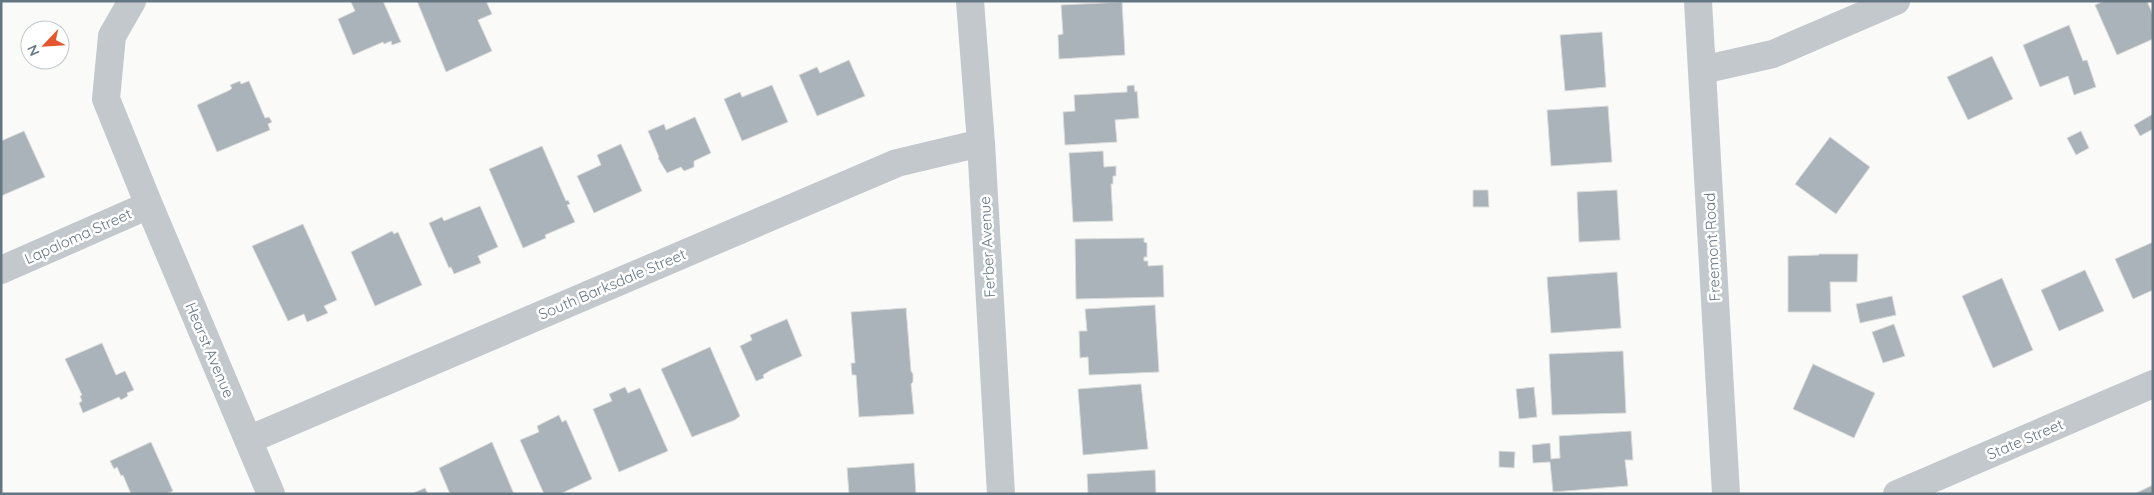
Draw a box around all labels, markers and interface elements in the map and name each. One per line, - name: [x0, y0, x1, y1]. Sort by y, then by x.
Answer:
- north arrow: [20, 20, 70, 70]
- text: N: [23, 42, 44, 59]
- street label: Freemont Road: [1700, 192, 1724, 302]
- street label: Ferber Avenue: [975, 196, 999, 298]
- street label: Lapaloma Street: [21, 204, 135, 268]
- street label: South Barksdale Street: [535, 244, 689, 324]
- street label: Hearst Avenue: [181, 299, 239, 401]
- street label: State Street: [1984, 414, 2066, 464]

